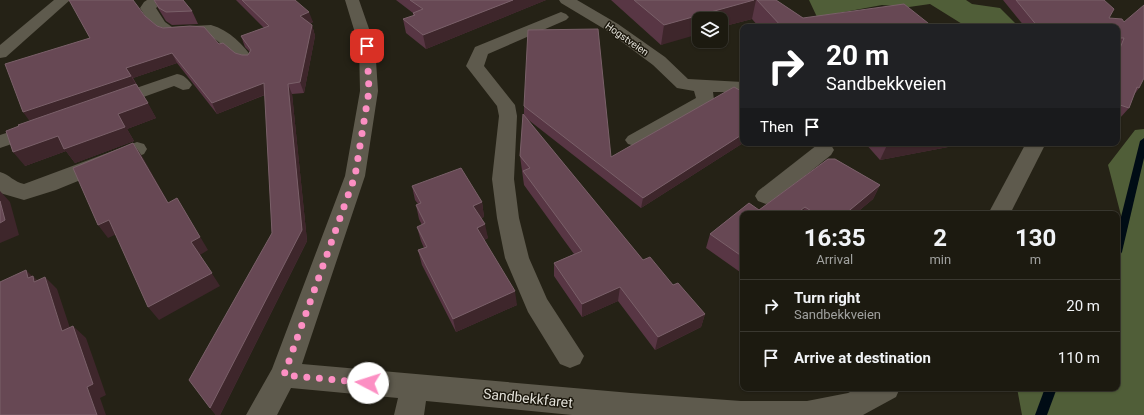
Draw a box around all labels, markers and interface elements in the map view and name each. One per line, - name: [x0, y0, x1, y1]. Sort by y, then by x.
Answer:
- map controls: [692, 12, 728, 48]
- button: layers: [692, 12, 728, 48]
- street label: Hogstveien: [603, 20, 651, 58]
- pin: [350, 29, 384, 63]
- icon: arrive: [356, 35, 378, 57]
- text: 20 m: [826, 39, 889, 72]
- icon: right: [760, 40, 812, 92]
- text: Sandbekkveien: [826, 73, 946, 94]
- icon: arrive: [801, 116, 823, 138]
- text: Then: [760, 118, 793, 136]
- text: 16:35: [804, 224, 866, 252]
- text: 2: [933, 224, 947, 252]
- text: 130: [1015, 224, 1056, 252]
- text: Arrival: [816, 252, 853, 267]
- text: min: [929, 252, 951, 267]
- text: m: [1030, 252, 1041, 267]
- text: Turn right: [794, 289, 860, 307]
- icon: right: [760, 295, 782, 317]
- text: 20 m: [1066, 297, 1100, 315]
- text: Sandbekkveien: [794, 307, 881, 322]
- icon: arrive: [760, 347, 782, 369]
- text: Arrive at destination: [794, 349, 931, 367]
- text: 110 m: [1058, 349, 1100, 367]
- position arrow: [347, 362, 389, 404]
- street label: Sandbekkfaret: [482, 385, 574, 411]

